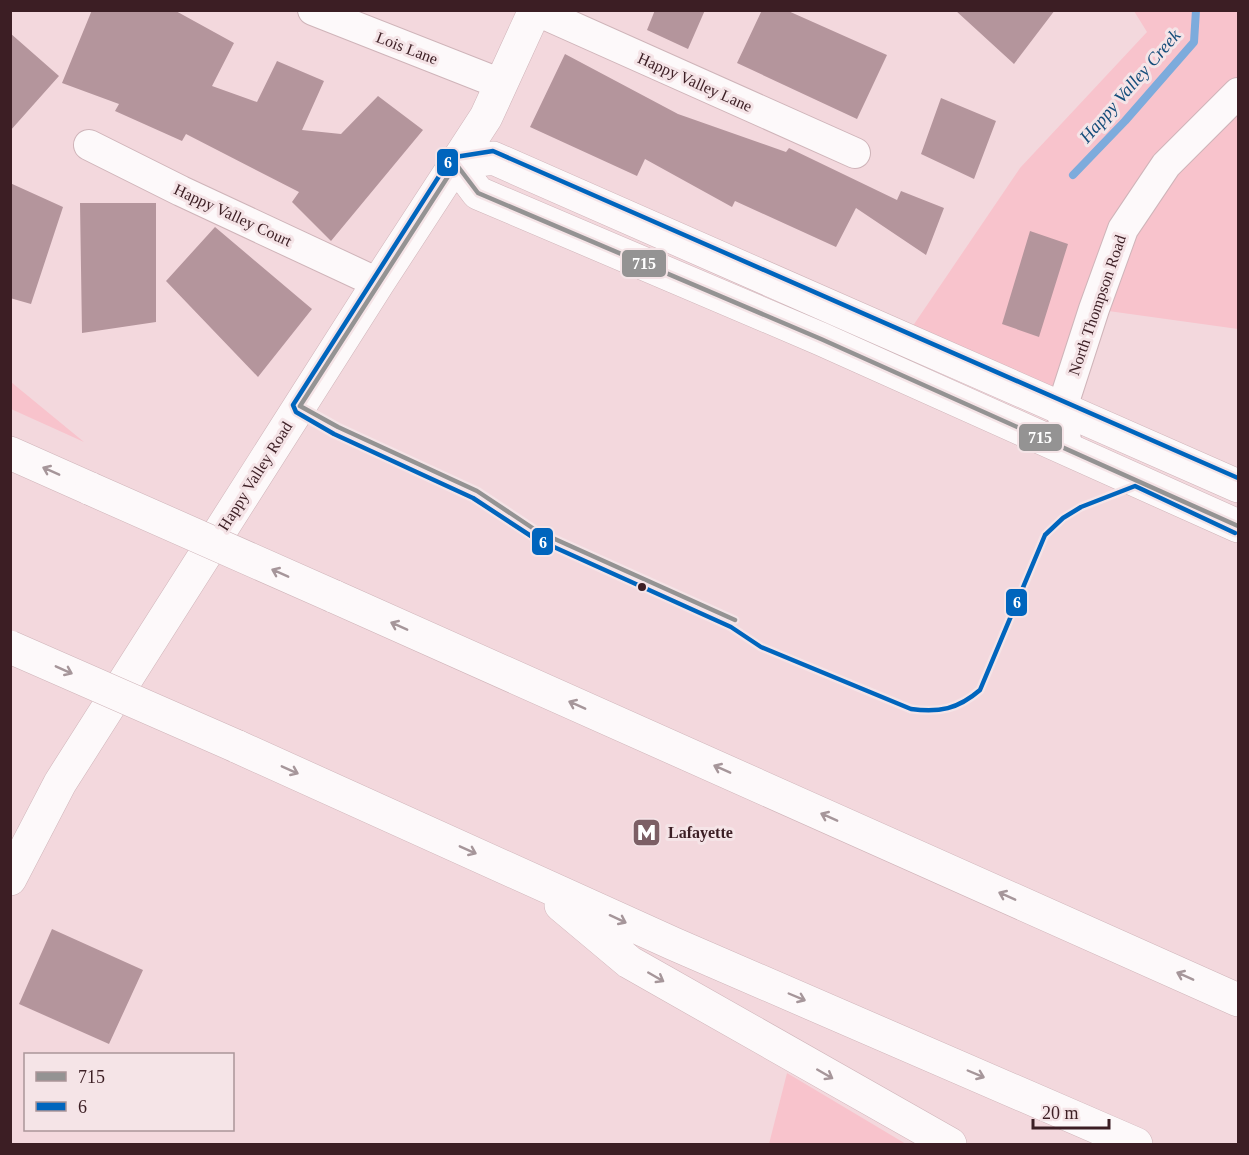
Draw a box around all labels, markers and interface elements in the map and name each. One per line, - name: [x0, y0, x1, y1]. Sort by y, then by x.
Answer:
- water label: Happy Valley Creek: [1075, 25, 1185, 147]
- street label: Lois Lane: [374, 29, 440, 67]
- street label: Happy Valley Lane: [635, 49, 755, 116]
- line badge: 6: [436, 148, 459, 177]
- text: 6: [444, 154, 452, 171]
- street label: Happy Valley Court: [171, 180, 295, 251]
- street label: North Thompson Road: [1065, 233, 1130, 378]
- line badge: 715: [621, 249, 667, 278]
- text: 715: [632, 255, 656, 272]
- street label: Happy Valley Road: [215, 418, 296, 534]
- line badge: 715: [1018, 423, 1063, 452]
- text: 715: [1028, 429, 1052, 446]
- one-way arrow: [42, 465, 60, 476]
- line badge: 6: [531, 527, 554, 556]
- text: 6: [539, 534, 547, 551]
- one-way arrow: [271, 567, 289, 578]
- unlabelled marker: [636, 581, 648, 593]
- line badge: 6: [1005, 588, 1028, 617]
- text: 6: [1013, 594, 1021, 611]
- one-way arrow: [390, 619, 408, 630]
- one-way arrow: [55, 666, 73, 677]
- one-way arrow: [569, 699, 587, 710]
- one-way arrow: [714, 763, 732, 774]
- one-way arrow: [280, 765, 298, 777]
- one-way arrow: [820, 810, 838, 821]
- metro station icon: Lafayette: [631, 816, 663, 848]
- place label: Lafayette: [668, 824, 733, 842]
- one-way arrow: [458, 845, 476, 856]
- one-way arrow: [999, 890, 1017, 901]
- one-way arrow: [609, 913, 627, 925]
- one-way arrow: [1177, 969, 1195, 981]
- one-way arrow: [646, 972, 664, 983]
- one-way arrow: [787, 992, 805, 1003]
- legend: [24, 1053, 234, 1131]
- text: 715: [78, 1067, 105, 1087]
- one-way arrow: [816, 1068, 833, 1080]
- one-way arrow: [966, 1069, 984, 1081]
- scale bar: [1033, 1092, 1110, 1130]
- text: 6: [78, 1097, 87, 1117]
- text: 20 m: [1042, 1103, 1079, 1123]

